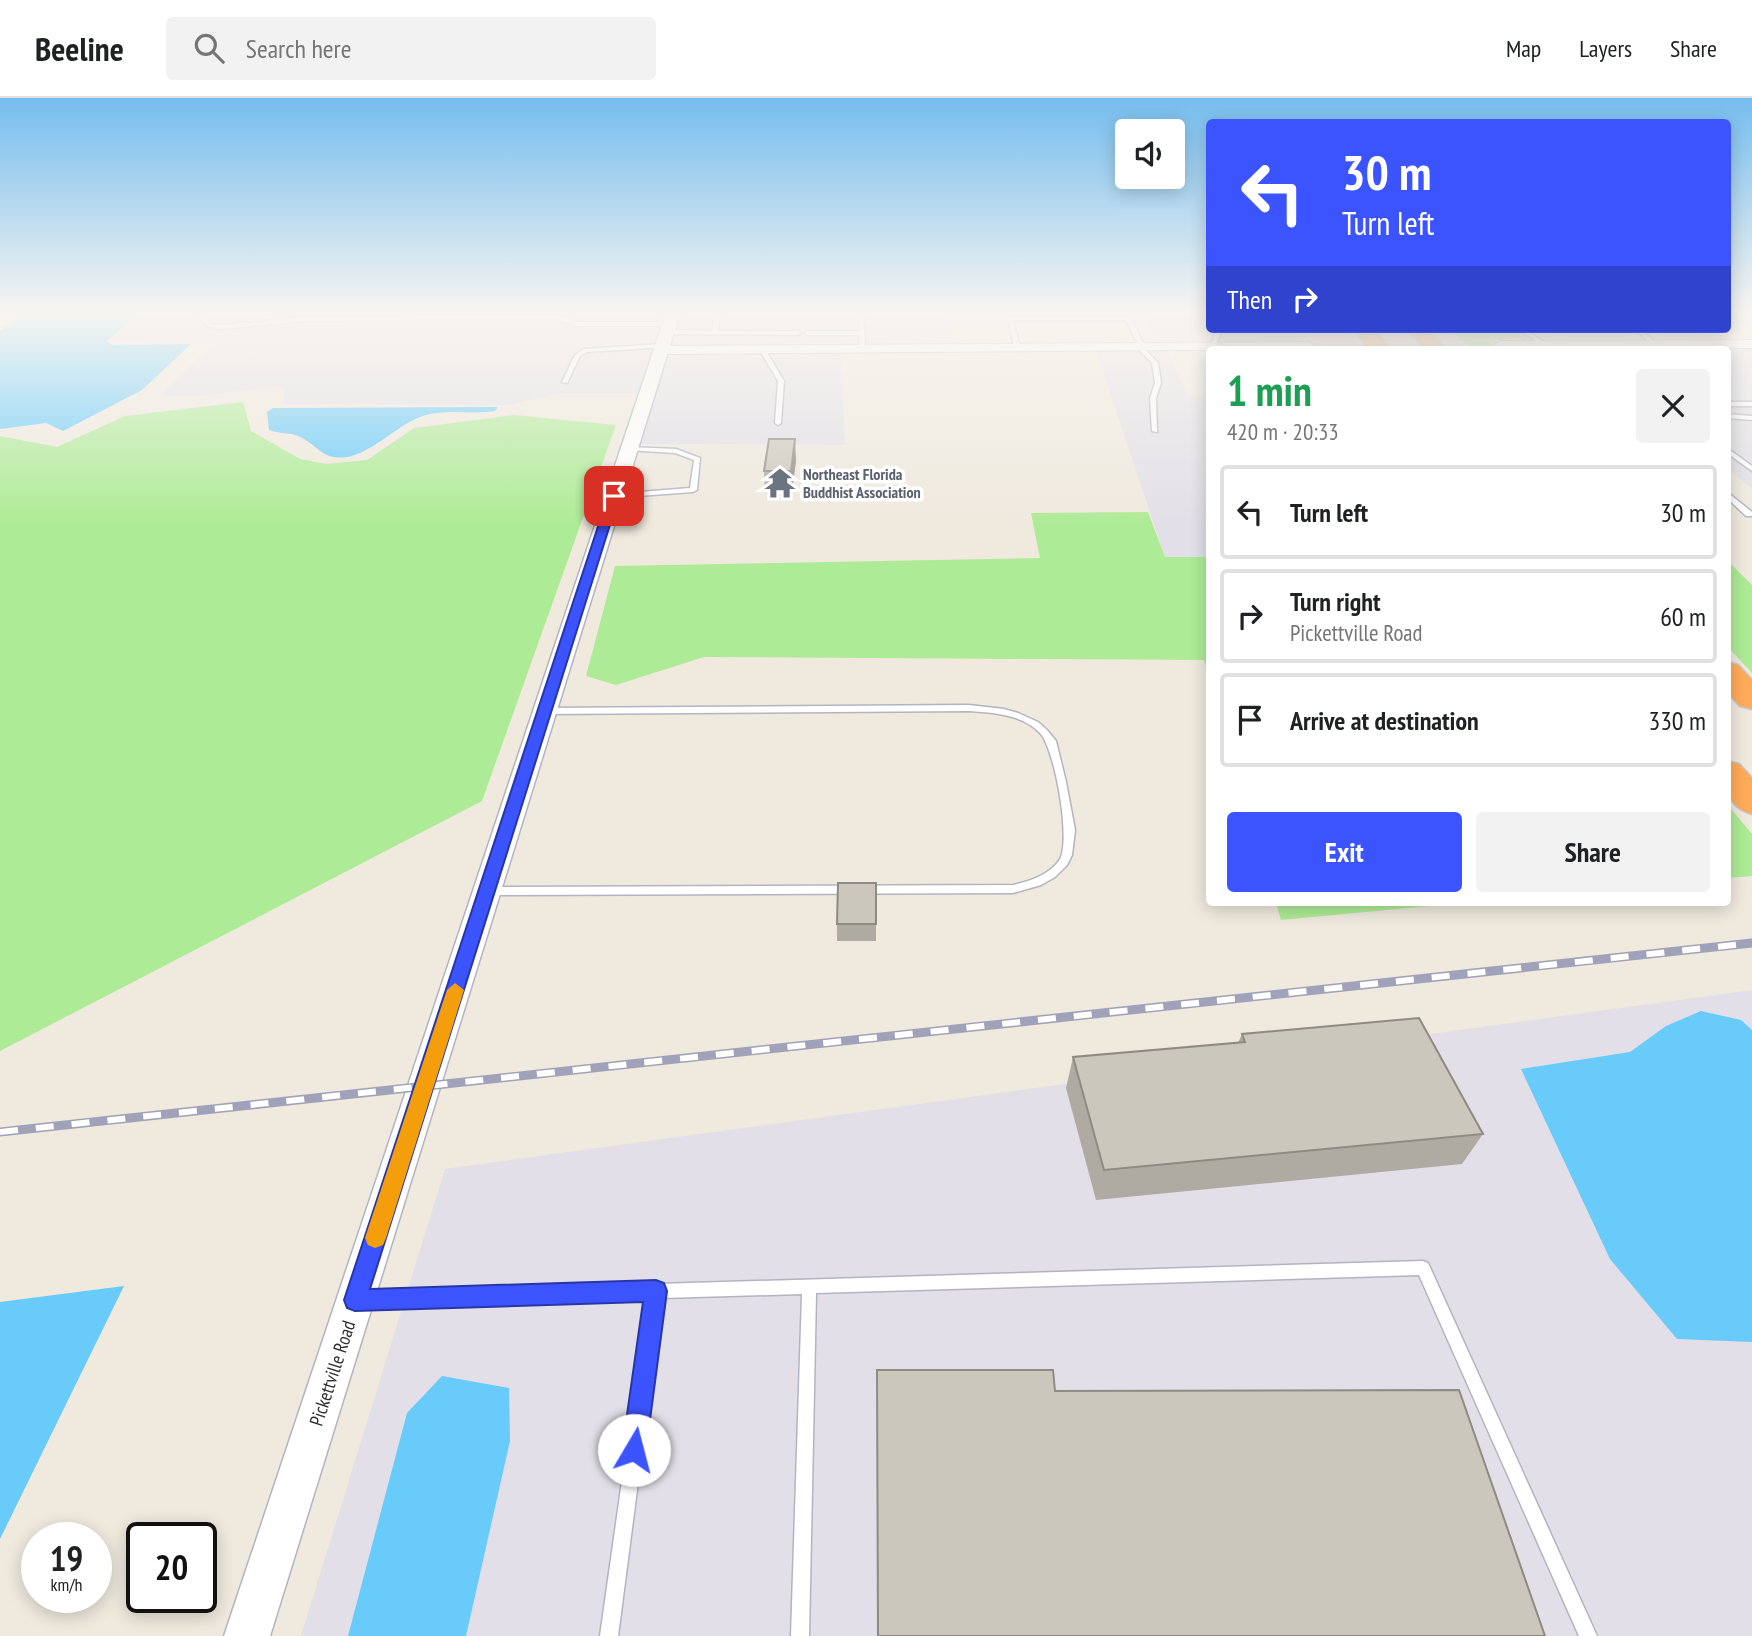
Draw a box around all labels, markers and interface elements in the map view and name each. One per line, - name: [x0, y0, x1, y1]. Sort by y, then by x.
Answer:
- search box: [166, 17, 656, 80]
- text: Beeline: [35, 27, 124, 70]
- icon: search: [190, 29, 228, 67]
- text: Search here: [246, 32, 351, 65]
- text: Map: [1506, 33, 1541, 64]
- text: Layers: [1579, 33, 1632, 64]
- text: Share: [1670, 33, 1717, 64]
- map controls: [1115, 119, 1185, 189]
- button: sound: [1115, 119, 1185, 189]
- text: 30 m: [1342, 140, 1431, 204]
- icon: left: [1227, 147, 1318, 238]
- text: Turn left: [1342, 202, 1434, 244]
- icon: right: [1286, 280, 1324, 318]
- text: Then: [1227, 283, 1272, 316]
- text: 1 min: [1227, 363, 1312, 418]
- button: close: [1636, 369, 1710, 443]
- text: 420 m · 20:33: [1227, 417, 1339, 446]
- place label: Northeast Florida Buddhist Association: [803, 464, 921, 502]
- pin: [584, 466, 644, 526]
- temple icon: Northeast Florida Buddhist Association: [763, 466, 797, 500]
- icon: arrive: [595, 477, 633, 515]
- icon: left: [1231, 493, 1269, 531]
- text: Turn left: [1290, 496, 1368, 529]
- text: 30 m: [1660, 496, 1706, 529]
- text: Turn right: [1290, 585, 1381, 618]
- icon: right: [1231, 597, 1269, 635]
- text: 60 m: [1660, 600, 1706, 633]
- text: Pickettville Road: [1290, 618, 1423, 647]
- icon: arrive: [1231, 701, 1269, 739]
- text: Arrive at destination: [1290, 704, 1479, 737]
- text: 330 m: [1648, 704, 1706, 737]
- button: Exit: [1227, 812, 1462, 892]
- button: Share: [1476, 812, 1710, 892]
- street label: Pickettville Road: [304, 1317, 360, 1429]
- position arrow: [597, 1413, 671, 1487]
- speed limit sign: 20: [126, 1522, 217, 1613]
- text: 19: [50, 1535, 83, 1581]
- text: km/h: [51, 1573, 82, 1596]

